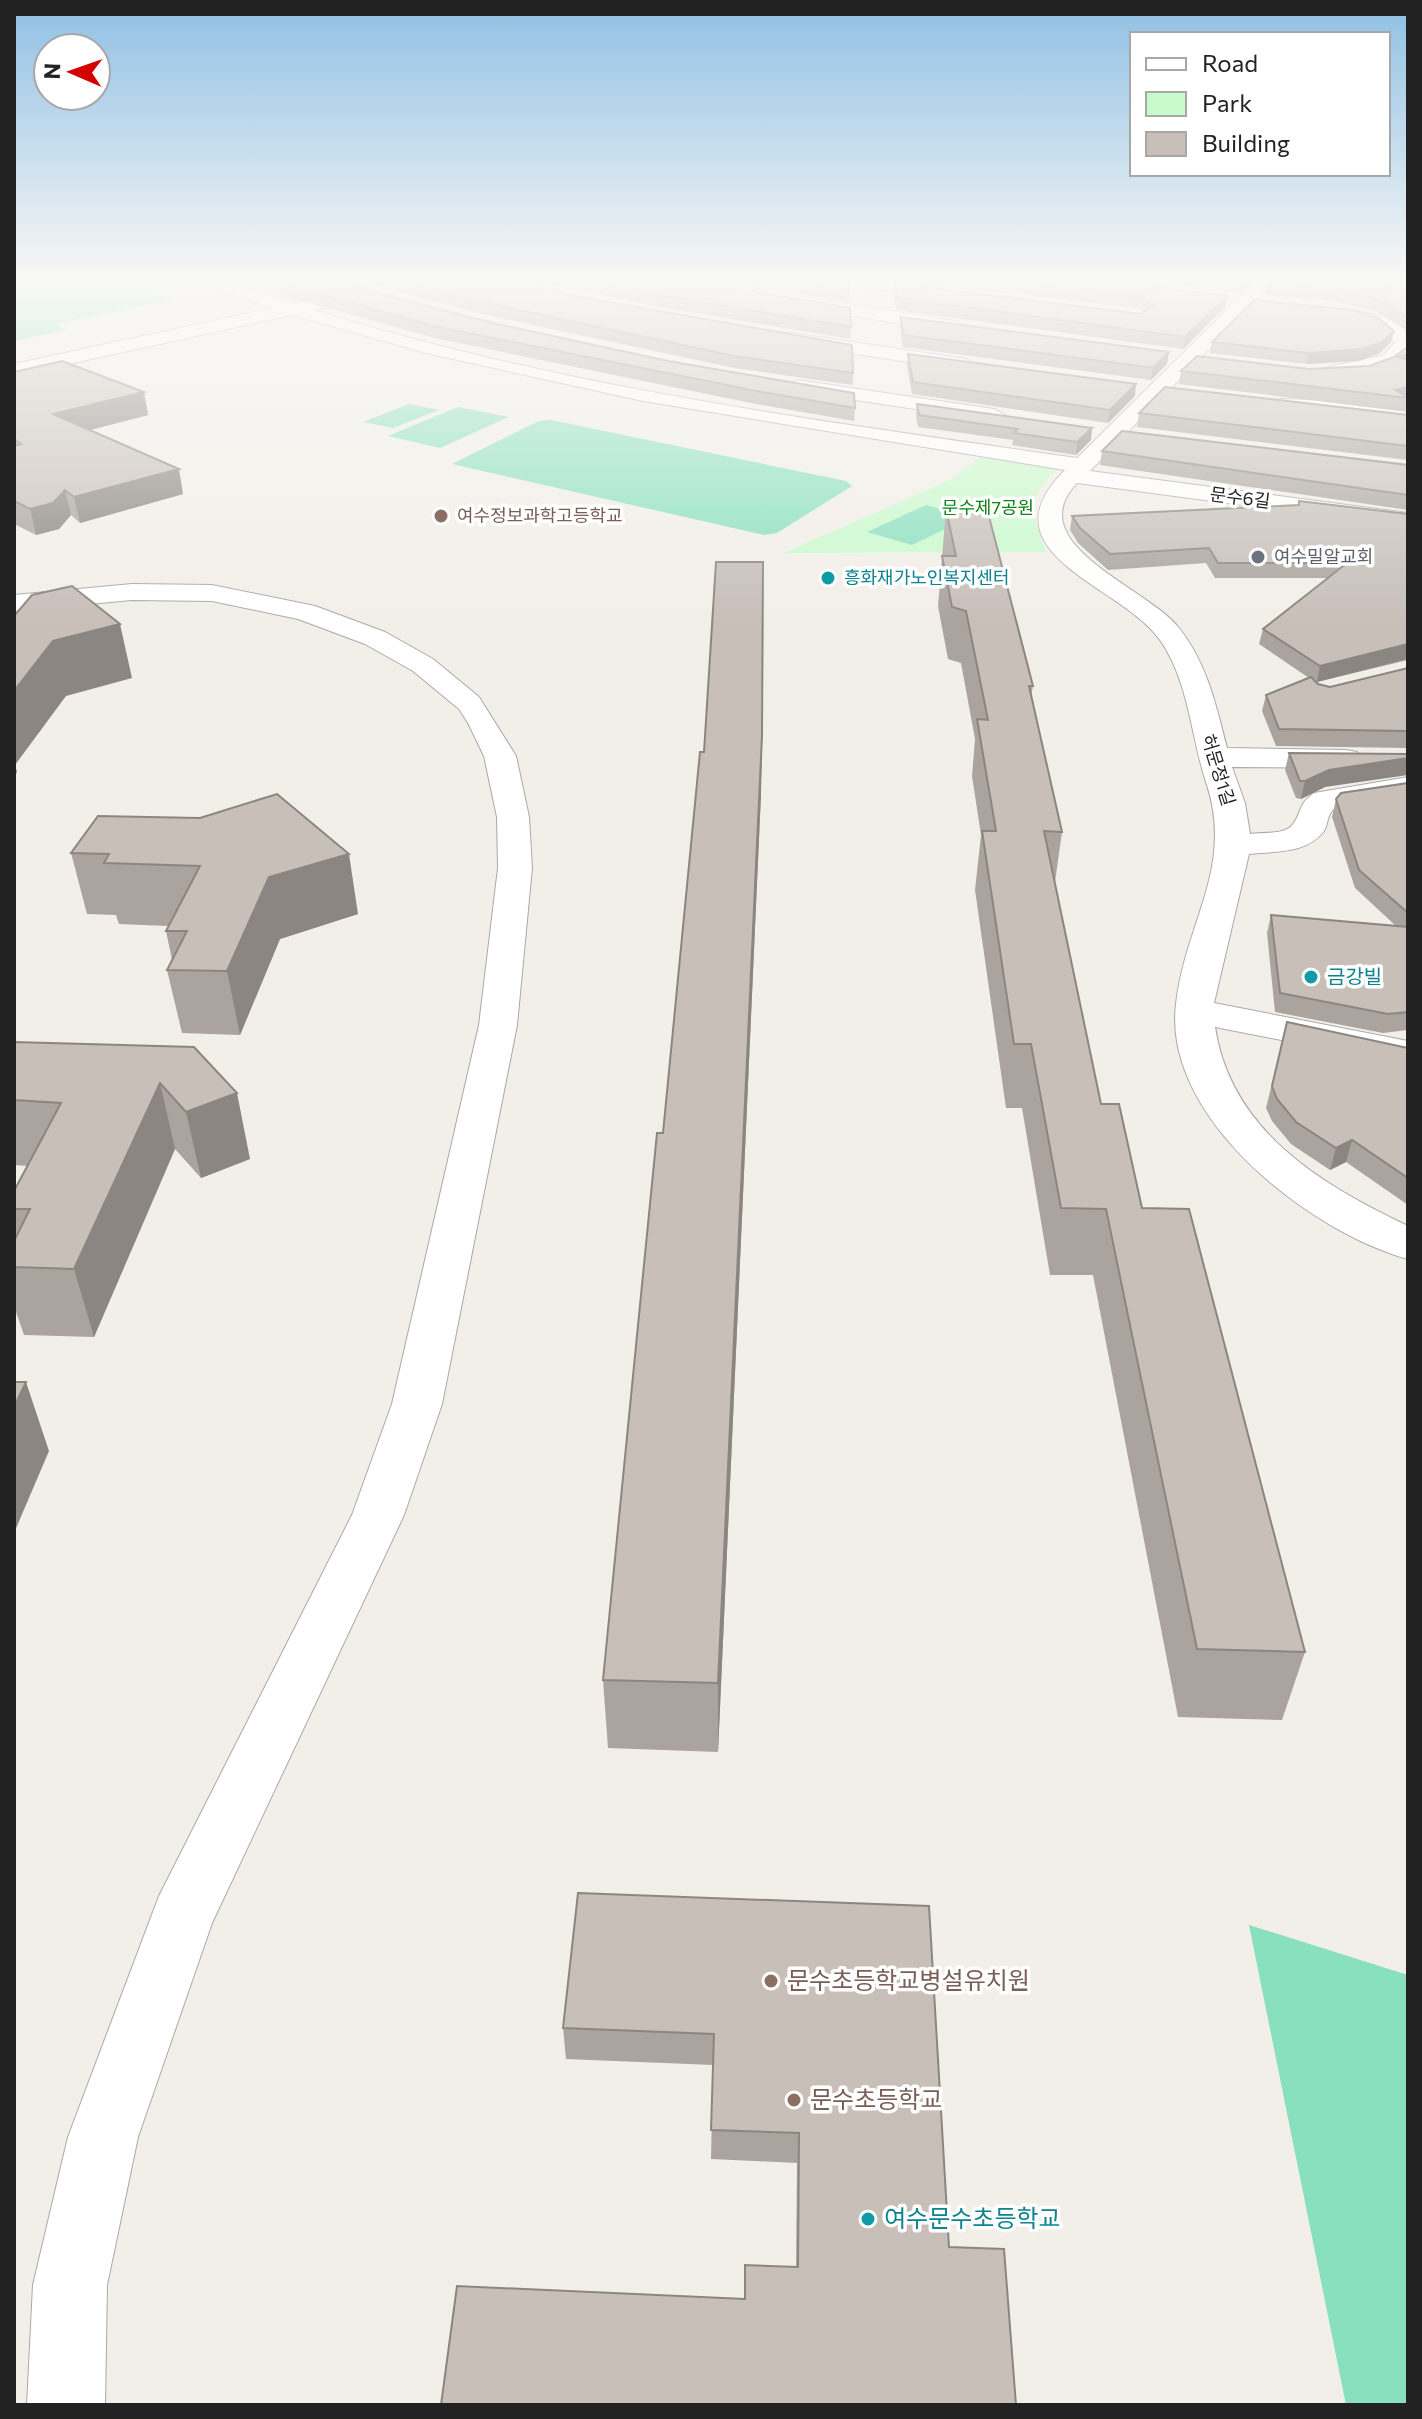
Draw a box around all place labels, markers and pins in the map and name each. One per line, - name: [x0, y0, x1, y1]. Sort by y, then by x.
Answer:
- place label: 여수정보과학고등학교: [457, 504, 623, 526]
- marker: 여수정보과학고등학교: [432, 507, 450, 525]
- place label: 여수밀알교회: [1274, 545, 1373, 567]
- marker: 여수밀알교회: [1249, 548, 1267, 566]
- place label: 흥화재가노인복지센터: [844, 566, 1010, 588]
- marker: 흥화재가노인복지센터: [819, 569, 837, 587]
- place label: 금강빌: [1327, 964, 1382, 988]
- marker: 금강빌: [1302, 968, 1320, 986]
- place label: 문수초등학교병설유치원: [787, 1965, 1030, 1994]
- marker: 문수초등학교병설유치원: [762, 1972, 780, 1990]
- place label: 문수초등학교: [810, 2084, 942, 2113]
- marker: 문수초등학교: [785, 2091, 803, 2109]
- place label: 여수문수초등학교: [884, 2203, 1061, 2232]
- marker: 여수문수초등학교: [859, 2210, 877, 2228]

